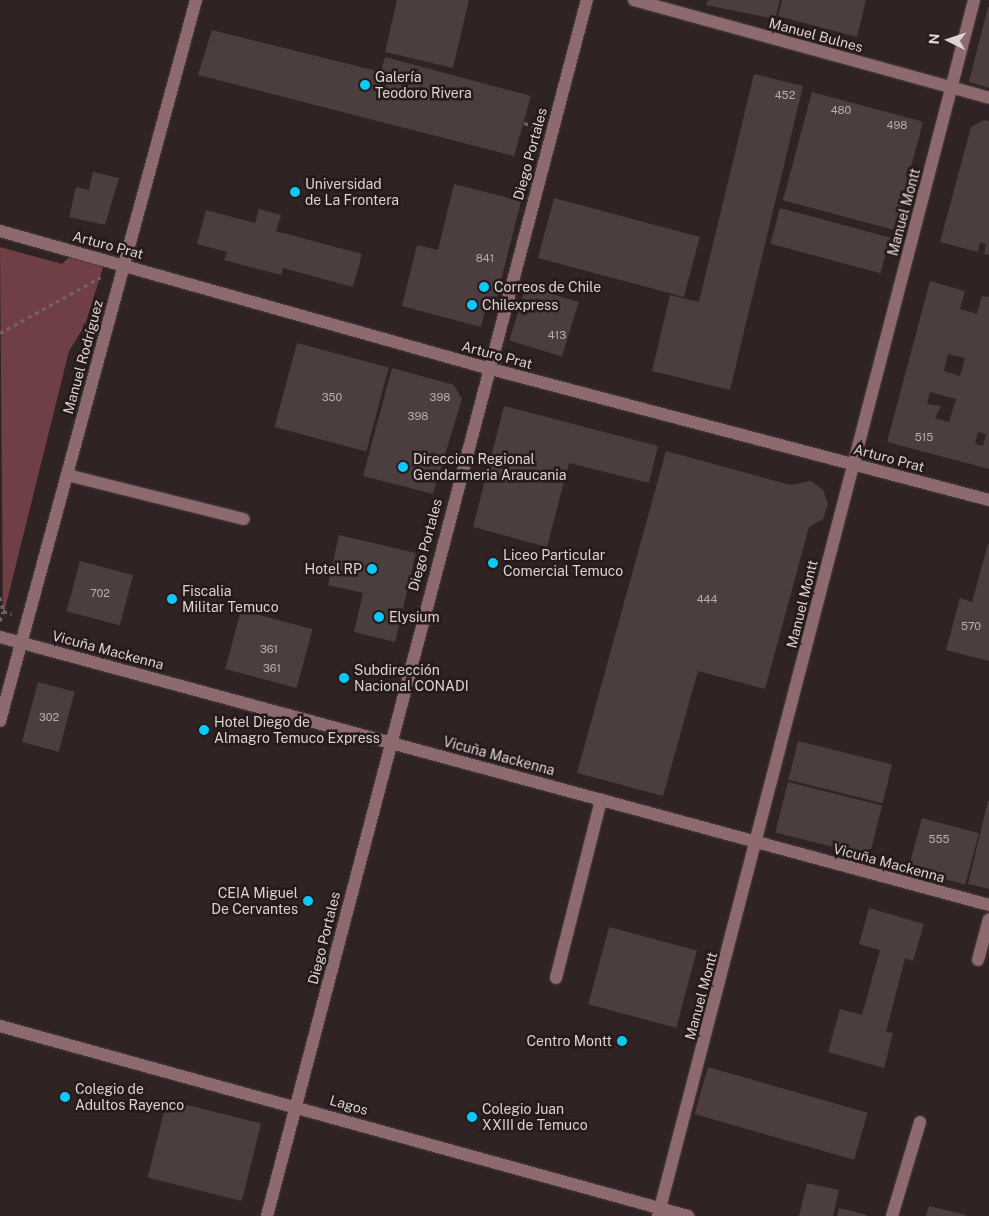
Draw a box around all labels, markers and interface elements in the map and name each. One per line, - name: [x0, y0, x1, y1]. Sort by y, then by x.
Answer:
- street label: Manuel Bulnes: [767, 14, 865, 56]
- north arrow: [924, 15, 974, 65]
- text: N: [926, 33, 942, 45]
- place label: Galería Teodoro Rivera: [375, 69, 472, 102]
- marker: Galería Teodoro Rivera: [359, 79, 371, 91]
- house number: 452: [775, 88, 795, 102]
- house number: 480: [831, 103, 851, 117]
- street label: Diego Portales: [510, 106, 550, 202]
- house number: 498: [887, 118, 907, 132]
- street label: Manuel Montt: [884, 166, 924, 258]
- place label: Universidad de La Frontera: [305, 176, 399, 208]
- marker: Universidad de La Frontera: [289, 186, 301, 198]
- street label: Arturo Prat: [71, 228, 145, 262]
- house number: 841: [476, 251, 494, 265]
- place label: Correos de Chile: [494, 279, 601, 295]
- marker: Correos de Chile: [478, 281, 490, 293]
- place label: Chilexpress: [482, 297, 558, 313]
- street label: Manuel Rodríguez: [60, 298, 106, 416]
- marker: Chilexpress: [466, 299, 478, 311]
- house number: 413: [548, 328, 566, 342]
- street label: Arturo Prat: [460, 338, 534, 372]
- house number: 350: [322, 390, 342, 404]
- house number: 398: [430, 390, 450, 404]
- house number: 398: [408, 409, 428, 423]
- house number: 515: [915, 430, 933, 444]
- street label: Arturo Prat: [852, 441, 926, 475]
- place label: Direccion Regional Gendarmeria Araucania: [413, 451, 567, 484]
- marker: Direccion Regional Gendarmeria Araucania: [397, 461, 409, 473]
- street label: Diego Portales: [405, 497, 445, 593]
- place label: Liceo Particular Comercial Temuco: [503, 547, 623, 580]
- marker: Liceo Particular Comercial Temuco: [487, 557, 499, 569]
- street label: Manuel Montt: [783, 558, 821, 650]
- place label: Hotel RP: [305, 561, 362, 577]
- marker: Hotel RP: [366, 563, 378, 575]
- place label: Fiscalia Militar Temuco: [182, 583, 279, 616]
- house number: 702: [90, 586, 110, 600]
- house number: 444: [697, 592, 717, 606]
- marker: Fiscalia Militar Temuco: [166, 593, 178, 605]
- place label: Elysium: [389, 609, 440, 625]
- marker: Elysium: [373, 611, 385, 623]
- house number: 570: [961, 619, 981, 633]
- street label: Vicuña Mackenna: [50, 627, 166, 673]
- house number: 361: [260, 642, 278, 656]
- house number: 361: [263, 661, 281, 675]
- place label: Subdirección Nacional CONADI: [354, 662, 469, 694]
- marker: Subdirección Nacional CONADI: [338, 672, 350, 684]
- house number: 302: [39, 710, 59, 724]
- place label: Hotel Diego de Almagro Temuco Express: [214, 714, 380, 746]
- marker: Hotel Diego de Almagro Temuco Express: [198, 724, 210, 736]
- street label: Vicuña Mackenna: [441, 733, 557, 779]
- house number: 555: [928, 832, 950, 846]
- street label: Vicuña Mackenna: [831, 840, 947, 886]
- place label: CEIA Miguel De Cervantes: [211, 885, 298, 918]
- street label: Diego Portales: [304, 890, 344, 986]
- marker: CEIA Miguel De Cervantes: [302, 895, 314, 907]
- street label: Manuel Montt: [681, 950, 721, 1042]
- place label: Centro Montt: [526, 1033, 612, 1049]
- marker: Centro Montt: [616, 1035, 628, 1047]
- place label: Colegio de Adultos Rayenco: [75, 1081, 184, 1114]
- marker: Colegio de Adultos Rayenco: [59, 1091, 71, 1103]
- street label: Lagos: [328, 1092, 370, 1118]
- place label: Colegio Juan XXIII de Temuco: [482, 1101, 588, 1134]
- marker: Colegio Juan XXIII de Temuco: [466, 1111, 478, 1123]

